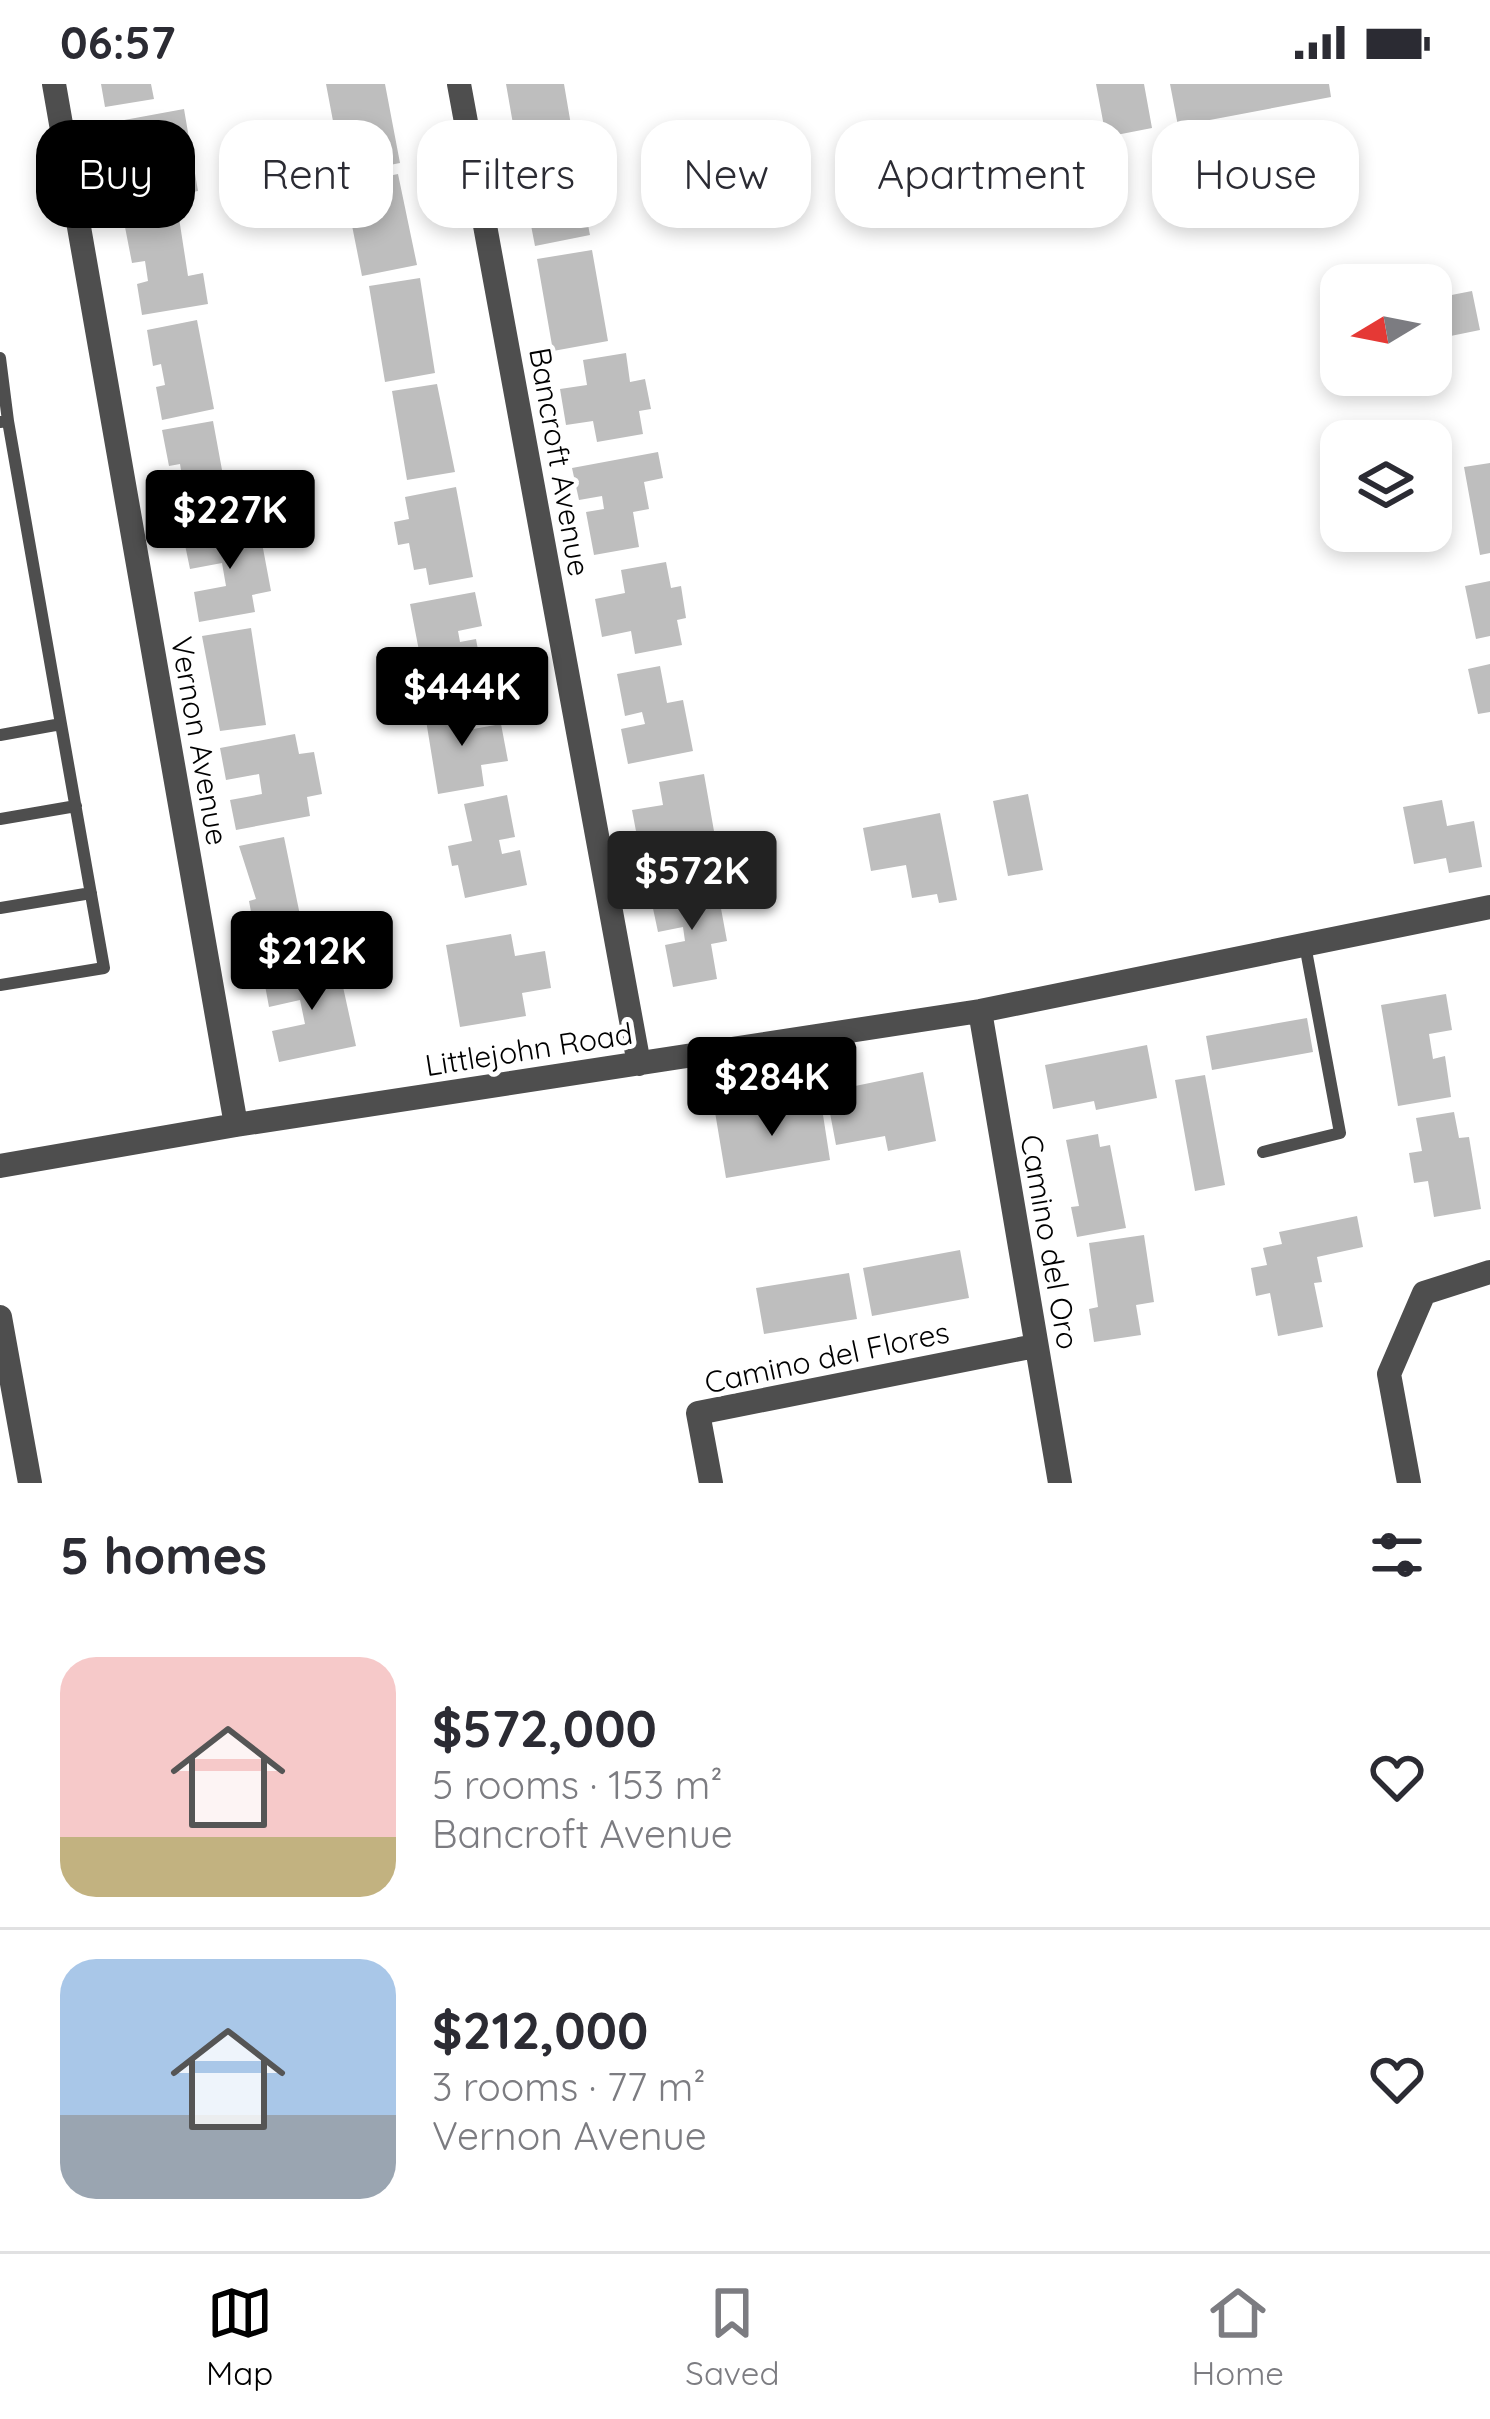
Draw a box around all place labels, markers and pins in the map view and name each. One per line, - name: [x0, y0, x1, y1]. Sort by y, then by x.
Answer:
- pin: $227K: [146, 470, 314, 572]
- pin: $444K: [378, 647, 546, 749]
- pin: $572K: [608, 831, 776, 933]
- pin: $212K: [228, 911, 396, 1013]
- pin: $284K: [688, 1037, 856, 1139]

